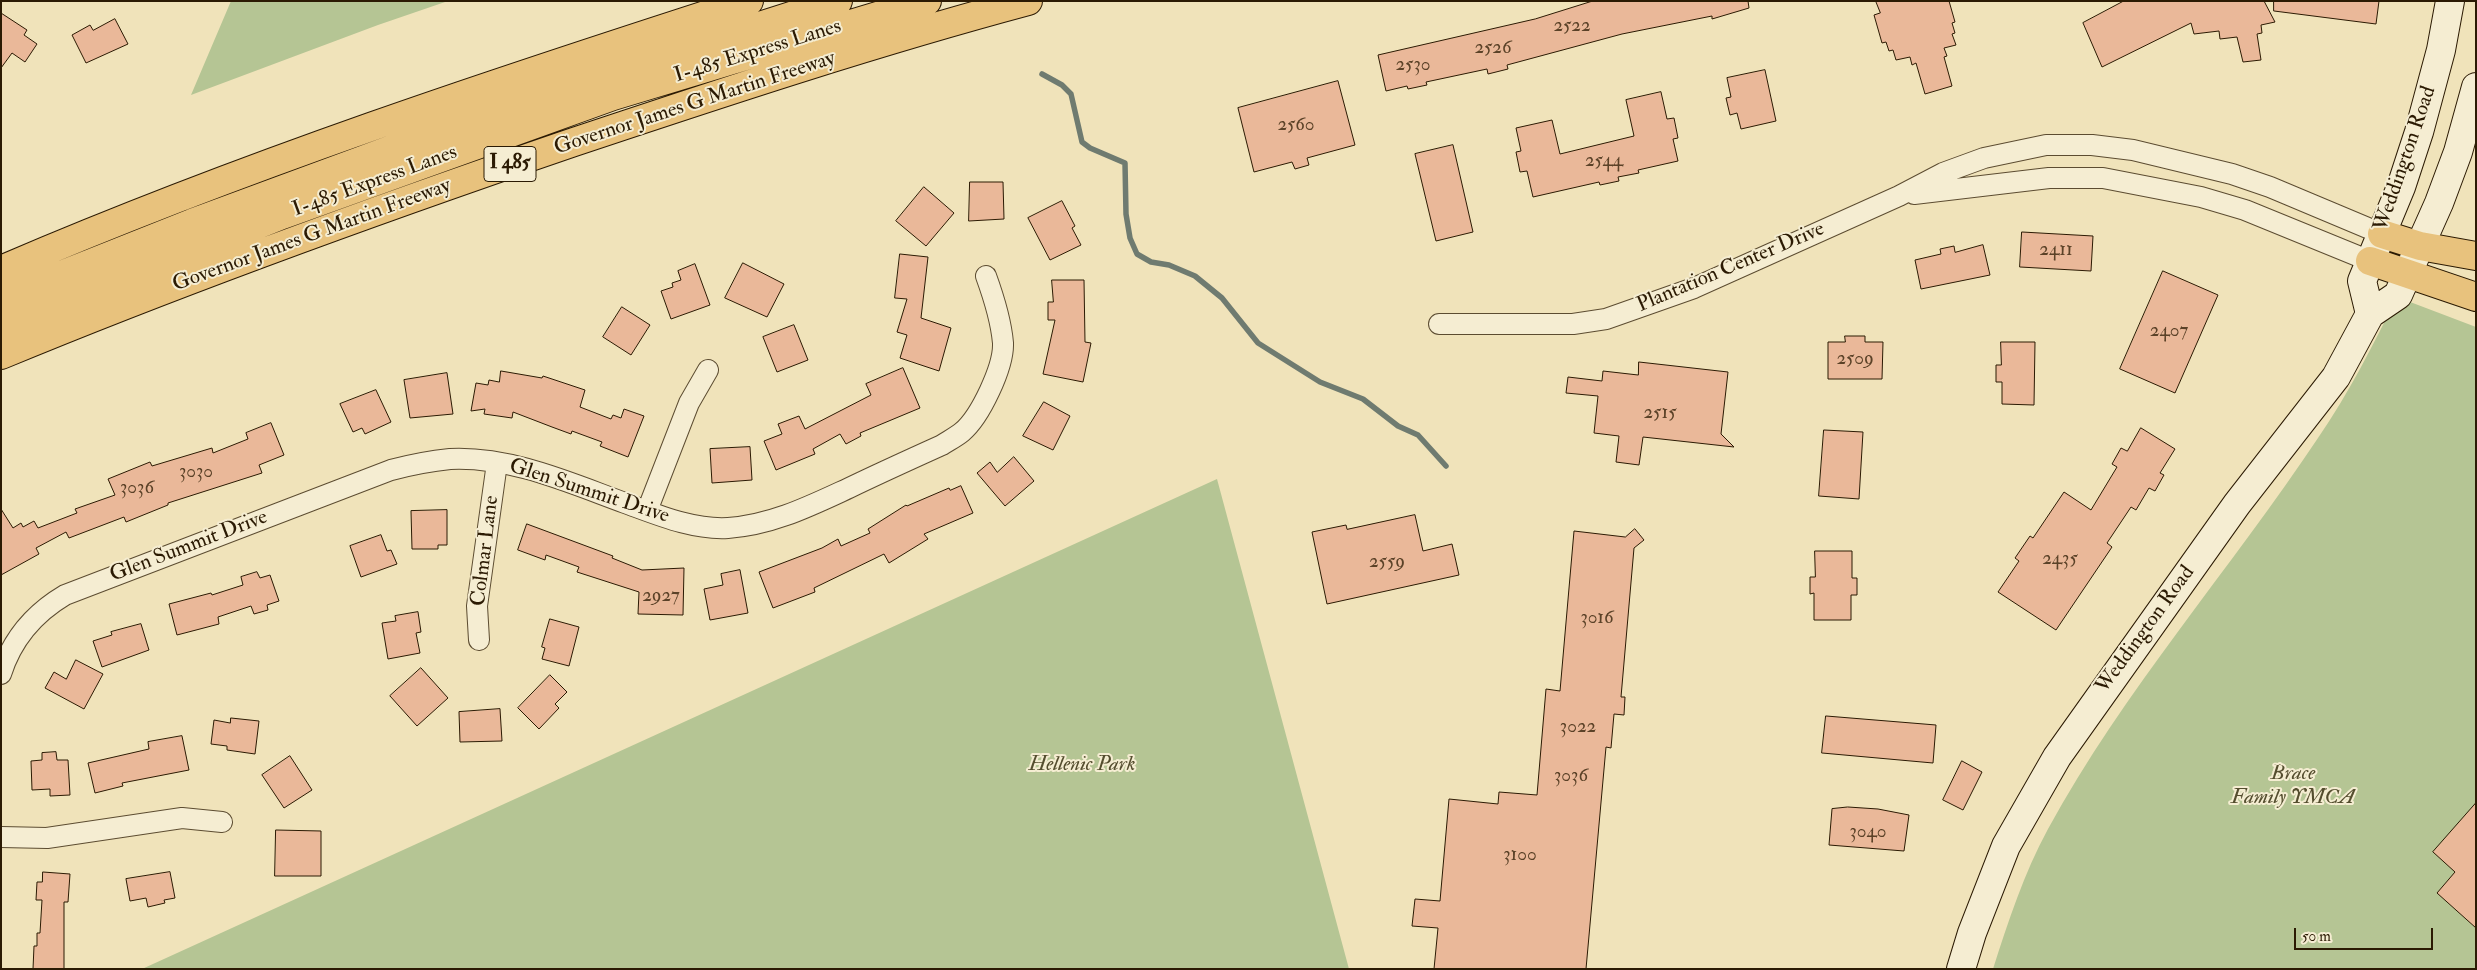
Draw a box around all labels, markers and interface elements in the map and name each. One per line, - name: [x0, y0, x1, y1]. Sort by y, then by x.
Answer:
- street label: I-485 Express Lanes: [672, 15, 844, 89]
- house number: 2522: [1553, 16, 1591, 38]
- house number: 2526: [1474, 38, 1512, 60]
- street label: Governor James G Martin Freeway: [551, 47, 839, 161]
- house number: 2530: [1396, 55, 1430, 77]
- street label: Weddington Road: [2369, 83, 2443, 235]
- house number: 2560: [1277, 115, 1315, 137]
- street label: I-485 Express Lanes: [289, 141, 461, 223]
- road number: I 485: [484, 146, 536, 182]
- house number: 2544: [1585, 151, 1623, 173]
- street label: Governor James G Martin Freeway: [169, 174, 455, 298]
- street label: Plantation Center Drive: [1634, 217, 1828, 319]
- house number: 2411: [2039, 240, 2073, 262]
- house number: 2407: [2150, 321, 2188, 343]
- house number: 2509: [1836, 349, 1874, 371]
- house number: 2515: [1644, 403, 1676, 425]
- street label: Glen Summit Drive: [506, 454, 672, 530]
- house number: 3030: [179, 462, 213, 484]
- house number: 3036: [120, 478, 154, 500]
- street label: Colmar Lane: [467, 494, 505, 608]
- street label: Glen Summit Drive: [107, 505, 271, 589]
- house number: 2435: [2042, 549, 2078, 571]
- house number: 2559: [1369, 552, 1405, 574]
- street label: Weddington Road: [2091, 561, 2201, 699]
- house number: 2927: [642, 586, 680, 608]
- house number: 3016: [1580, 608, 1614, 630]
- house number: 3022: [1560, 717, 1596, 739]
- park label: Hellenic Park: [1029, 752, 1135, 778]
- park label: Brace Family YMCA: [2231, 761, 2355, 811]
- house number: 3036: [1554, 766, 1588, 788]
- house number: 3040: [1850, 822, 1886, 844]
- house number: 3100: [1503, 845, 1537, 867]
- scale bar: [2297, 918, 2436, 950]
- text: 50 m: [2302, 927, 2331, 946]

